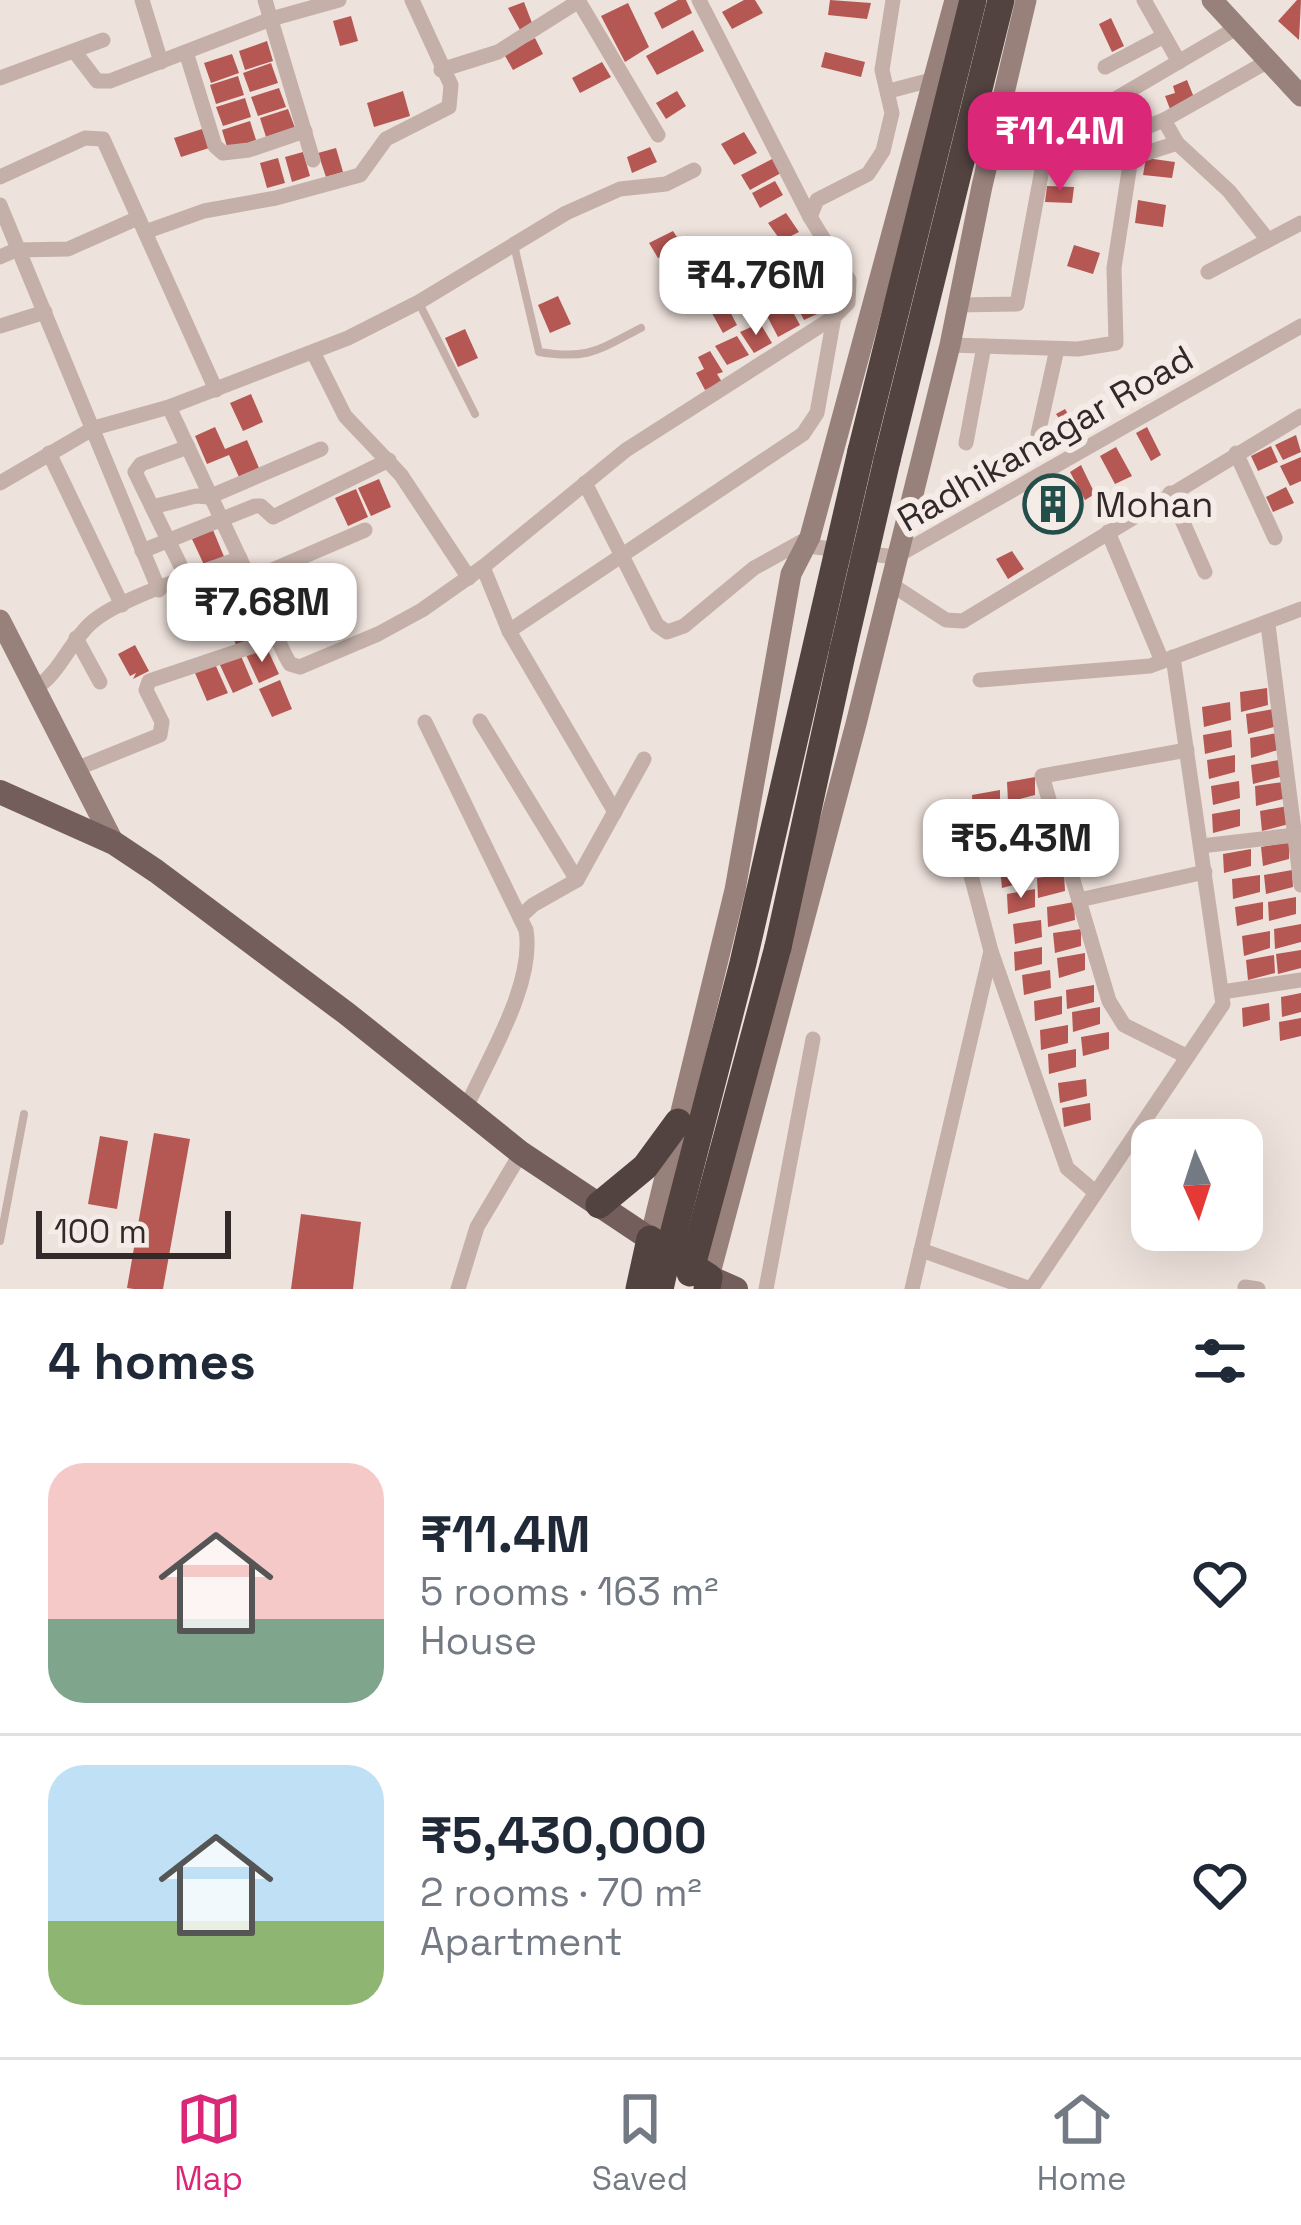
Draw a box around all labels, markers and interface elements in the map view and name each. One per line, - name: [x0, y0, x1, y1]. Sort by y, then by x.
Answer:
- pin: ₹11.4M: [962, 92, 1158, 194]
- text: ₹11.4M: [995, 106, 1125, 155]
- pin: ₹4.76M: [658, 236, 854, 338]
- text: ₹4.76M: [686, 250, 826, 299]
- street label: Radhikanagar Road: [889, 335, 1202, 542]
- building icon: Mohan: [1022, 473, 1084, 535]
- place label: Mohan: [1095, 482, 1213, 528]
- pin: ₹7.68M: [164, 563, 360, 665]
- text: ₹7.68M: [194, 577, 330, 626]
- pin: ₹5.43M: [923, 799, 1119, 901]
- text: ₹5.43M: [950, 813, 1092, 862]
- north arrow: [1131, 1119, 1263, 1251]
- map controls: [1131, 1119, 1263, 1251]
- scale bar: [36, 1205, 231, 1258]
- text: 100 m: [54, 1211, 147, 1253]
- icon: filters: [1187, 1328, 1253, 1394]
- text: 4 homes: [48, 1329, 256, 1394]
- text: ₹11.4M: [420, 1502, 590, 1567]
- icon: home: [144, 1511, 288, 1655]
- icon: heart: [1187, 1550, 1253, 1616]
- text: 5 rooms · 163 m²: [420, 1567, 719, 1616]
- text: House: [420, 1616, 537, 1665]
- text: ₹5,430,000: [420, 1803, 707, 1868]
- icon: home: [144, 1813, 288, 1957]
- icon: heart: [1187, 1852, 1253, 1918]
- text: 2 rooms · 70 m²: [420, 1868, 702, 1917]
- text: Apartment: [420, 1917, 623, 1966]
- tab: Map: [174, 2086, 243, 2200]
- tab: Saved: [592, 2086, 688, 2200]
- tab: Home: [1037, 2086, 1127, 2200]

